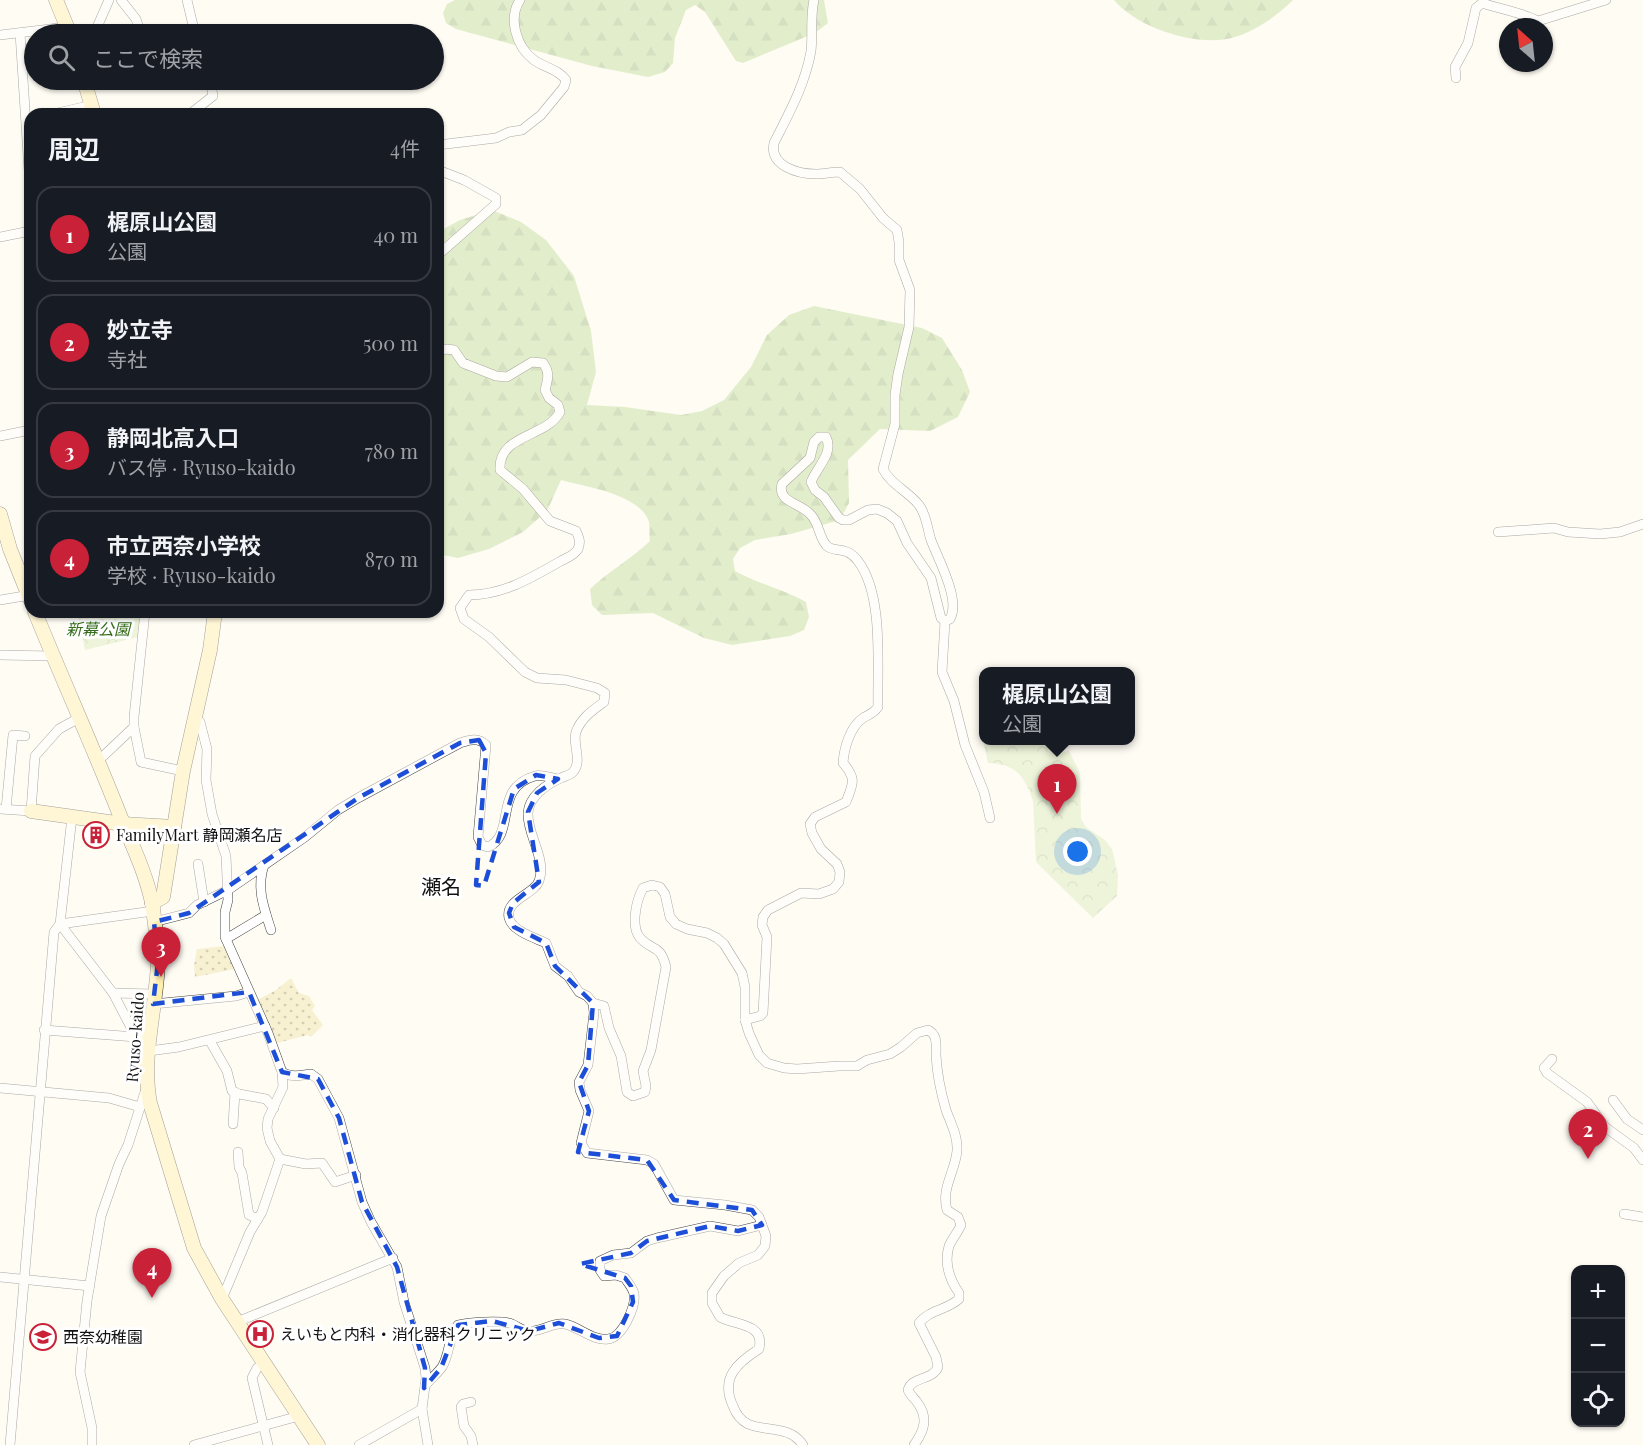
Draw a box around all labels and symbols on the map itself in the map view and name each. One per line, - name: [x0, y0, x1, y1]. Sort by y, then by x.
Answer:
- north arrow: [1499, 18, 1553, 72]
- park label: 新幕公園: [66, 618, 132, 639]
- pin: 1: [1038, 764, 1076, 814]
- building icon: FamilyMart 静岡瀬名店: [81, 820, 111, 850]
- place label: FamilyMart 静岡瀬名店: [116, 824, 282, 845]
- your location: [1063, 837, 1092, 866]
- district label: 瀬名: [421, 872, 461, 899]
- pin: 3: [142, 928, 180, 977]
- street label: Ryuso-kaido: [121, 991, 148, 1083]
- pin: 2: [1568, 1110, 1608, 1159]
- pin: 4: [132, 1248, 172, 1298]
- hospital icon: えいもと内科・消化器科クリニック: [245, 1319, 275, 1349]
- school or university icon: 西奈幼稚園: [28, 1322, 58, 1352]
- place label: えいもと内科・消化器科クリニック: [280, 1323, 536, 1344]
- place label: 西奈幼稚園: [63, 1326, 143, 1347]

